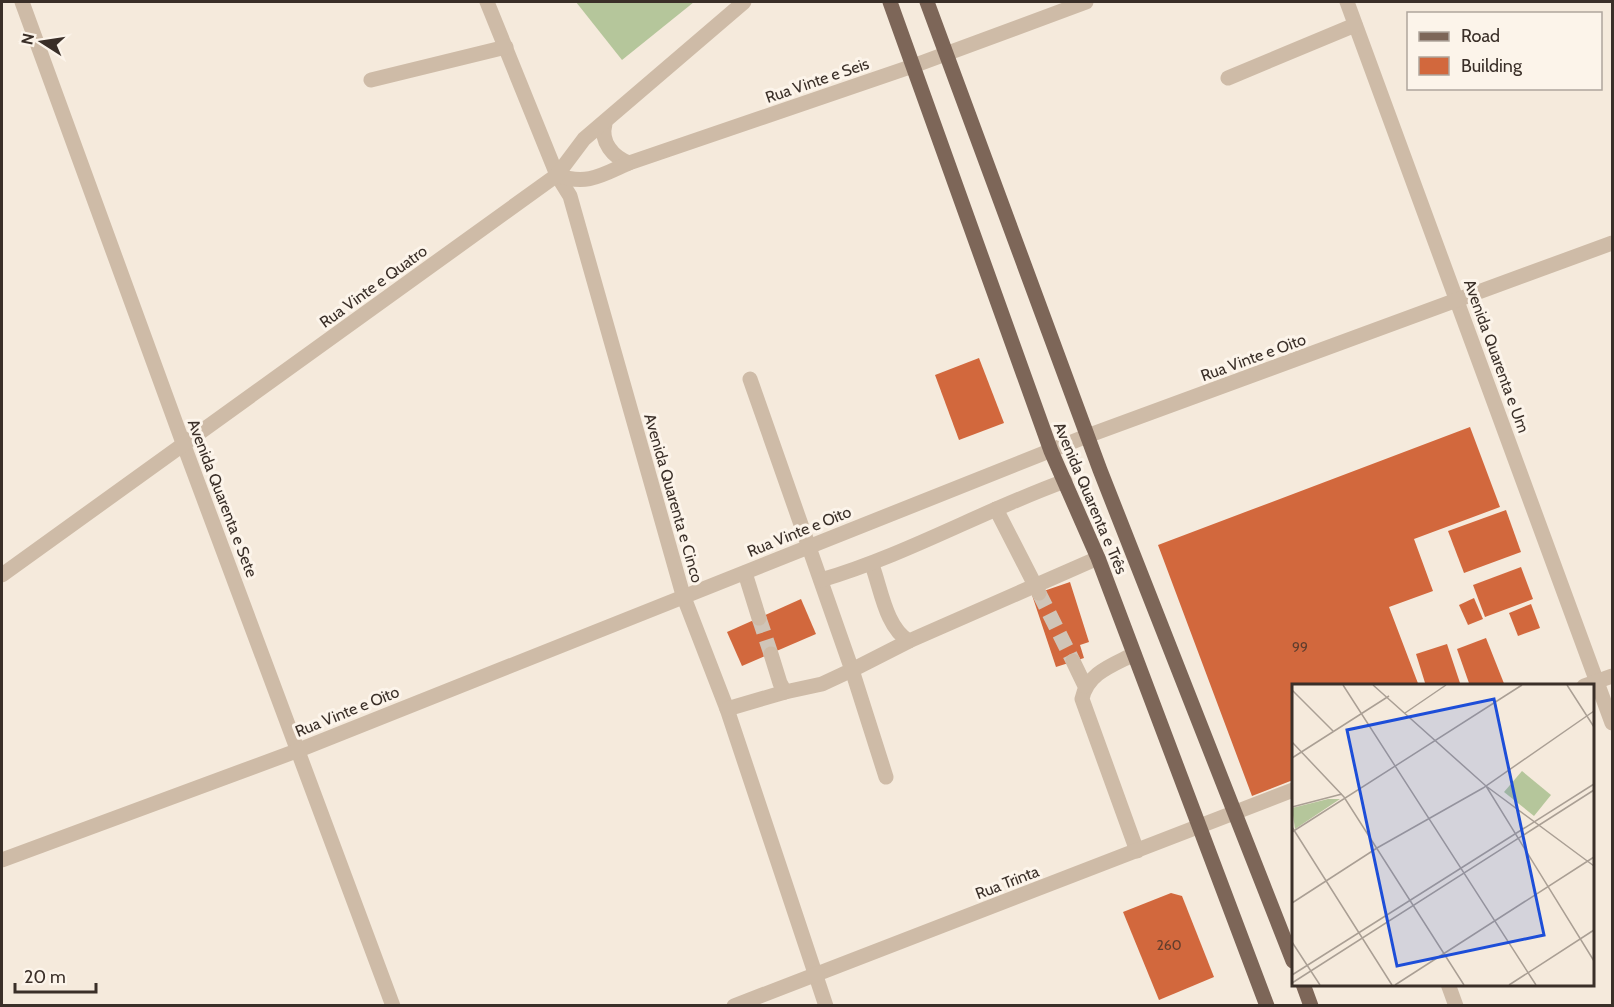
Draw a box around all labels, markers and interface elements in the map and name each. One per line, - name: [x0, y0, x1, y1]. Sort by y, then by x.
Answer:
- north arrow: [12, 12, 72, 72]
- legend: [1407, 12, 1602, 90]
- text: Road: [1461, 25, 1500, 47]
- text: N: [17, 31, 38, 46]
- street label: Rua Vinte e Seis: [763, 54, 872, 107]
- text: Building: [1461, 55, 1523, 77]
- street label: Rua Vinte e Quatro: [316, 241, 431, 332]
- street label: Avenida Quarenta e Um: [1460, 277, 1533, 435]
- street label: Rua Vinte e Oito: [1198, 330, 1308, 385]
- street label: Avenida Quarenta e Cinco: [640, 411, 707, 585]
- street label: Avenida Quarenta e Sete: [184, 417, 261, 580]
- street label: Avenida Quarenta e Três: [1050, 419, 1131, 577]
- street label: Rua Vinte e Oito: [744, 502, 854, 561]
- house number: 99: [1292, 638, 1308, 656]
- street label: Rua Vinte e Oito: [292, 682, 402, 741]
- inset map: [1292, 684, 1593, 986]
- street label: Rua Trinta: [973, 862, 1042, 903]
- house number: 260: [1156, 936, 1182, 954]
- scale bar: [15, 956, 96, 994]
- text: 20 m: [24, 966, 66, 988]

